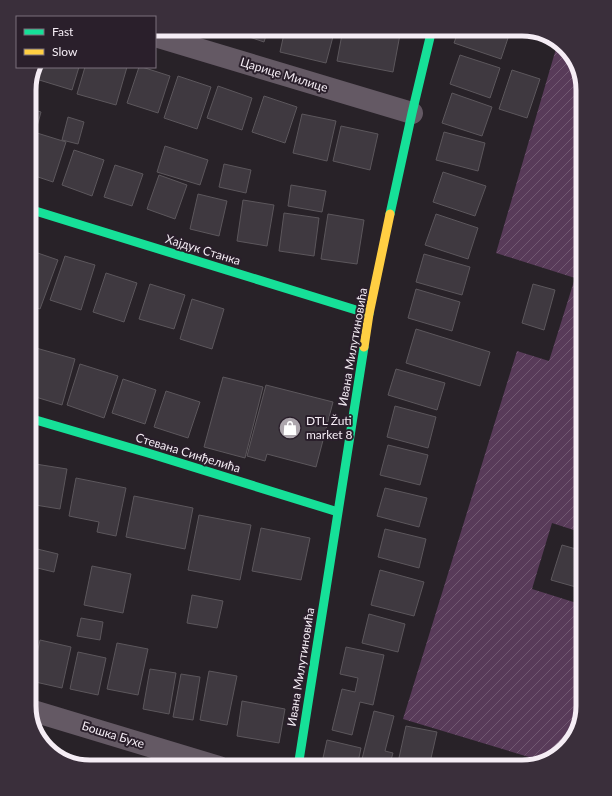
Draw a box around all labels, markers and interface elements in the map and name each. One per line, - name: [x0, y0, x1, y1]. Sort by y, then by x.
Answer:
- legend: [16, 16, 156, 68]
- text: Fast: [52, 24, 74, 39]
- text: Slow: [52, 44, 78, 59]
- street label: Царице Милице: [239, 54, 330, 95]
- street label: Хајдук Станка: [164, 231, 243, 268]
- street label: Ивана Милутиновића: [335, 286, 370, 407]
- place label: DTL Žuti market 8: [306, 413, 353, 442]
- shop icon: DTL Žuti market 8: [277, 415, 303, 441]
- street label: Стевана Синђелића: [134, 429, 242, 476]
- street label: Ивана Милутиновића: [284, 606, 317, 727]
- street label: Бошка Бухе: [80, 718, 146, 751]

